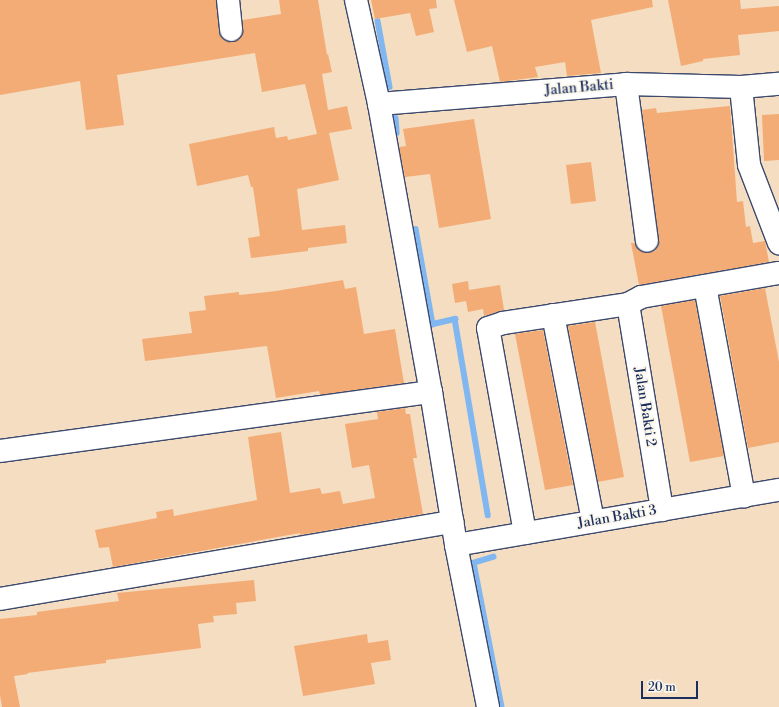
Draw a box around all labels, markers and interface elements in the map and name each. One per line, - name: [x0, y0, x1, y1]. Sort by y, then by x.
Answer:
- street label: Jalan Bakti: [544, 77, 614, 99]
- street label: Jalan Bakti 2: [630, 366, 660, 448]
- street label: Jalan Bakti 3: [576, 502, 658, 532]
- scale bar: [643, 673, 700, 699]
- text: 20 m: [648, 680, 676, 695]

